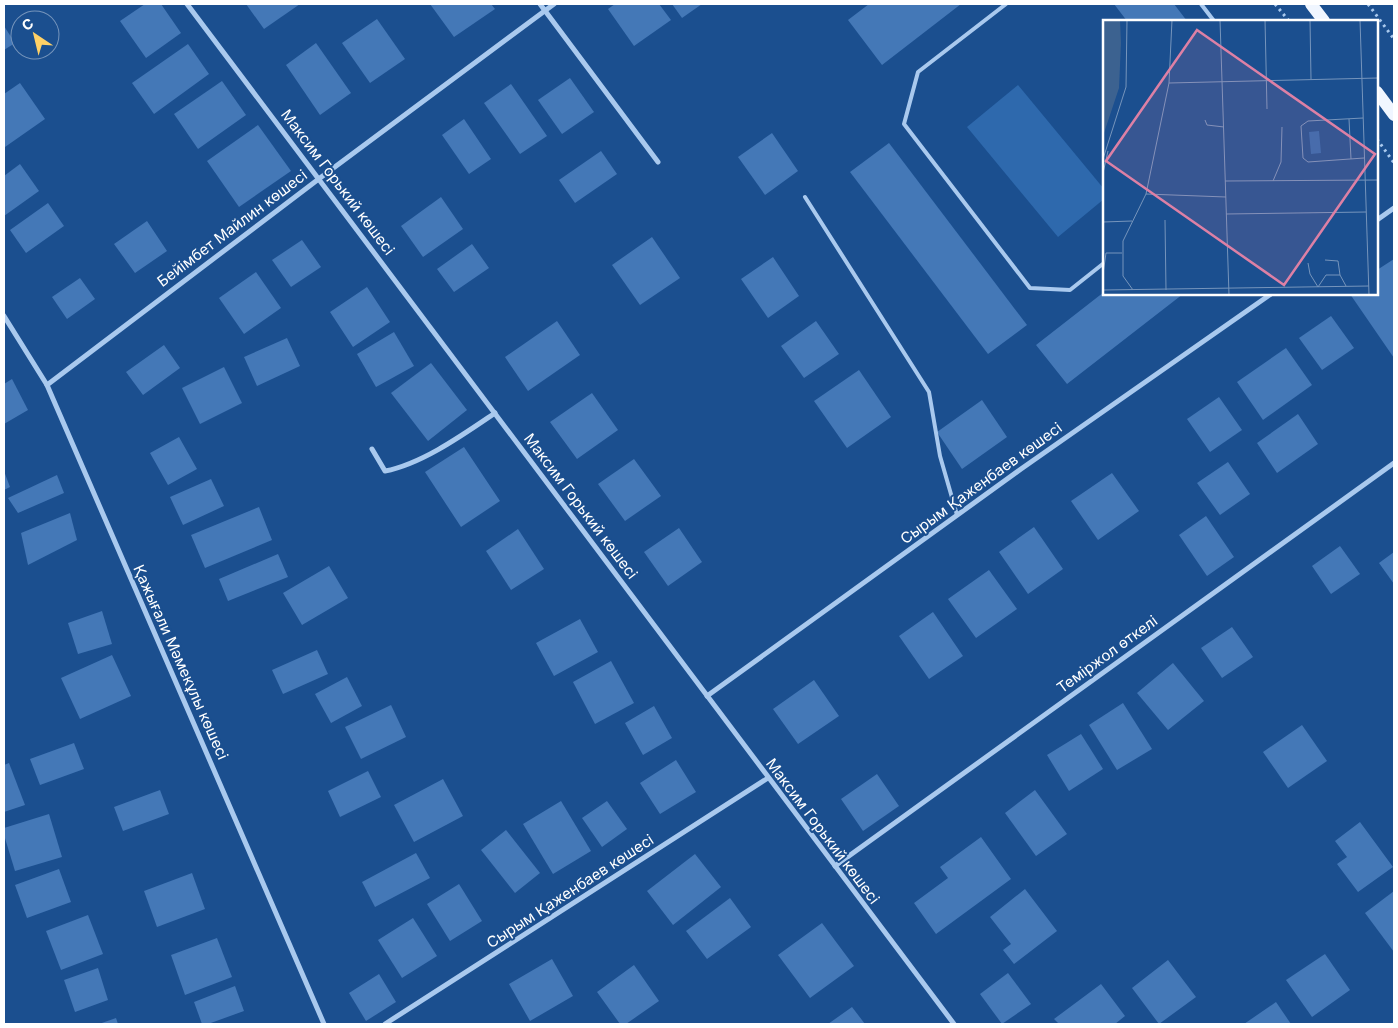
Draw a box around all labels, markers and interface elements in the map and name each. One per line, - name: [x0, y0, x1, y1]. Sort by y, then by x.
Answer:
- north arrow: [10, 10, 60, 60]
- text: С: [18, 14, 36, 34]
- inset map: [1103, 20, 1378, 295]
- street label: Максим Горький көшесі: [277, 106, 399, 258]
- street label: Бейімбет Майлин көшесі: [153, 165, 311, 291]
- street label: Сырым Қаженбаев көшесі: [896, 418, 1066, 548]
- street label: Максим Горький көшесі: [520, 430, 642, 582]
- street label: Қажығали Мәмекұлы көшесі: [129, 562, 233, 762]
- street label: Теміржол өткелі: [1053, 611, 1161, 697]
- street label: Максим Горький көшесі: [762, 755, 884, 907]
- street label: Сырым Қаженбаев көшесі: [483, 830, 657, 952]

